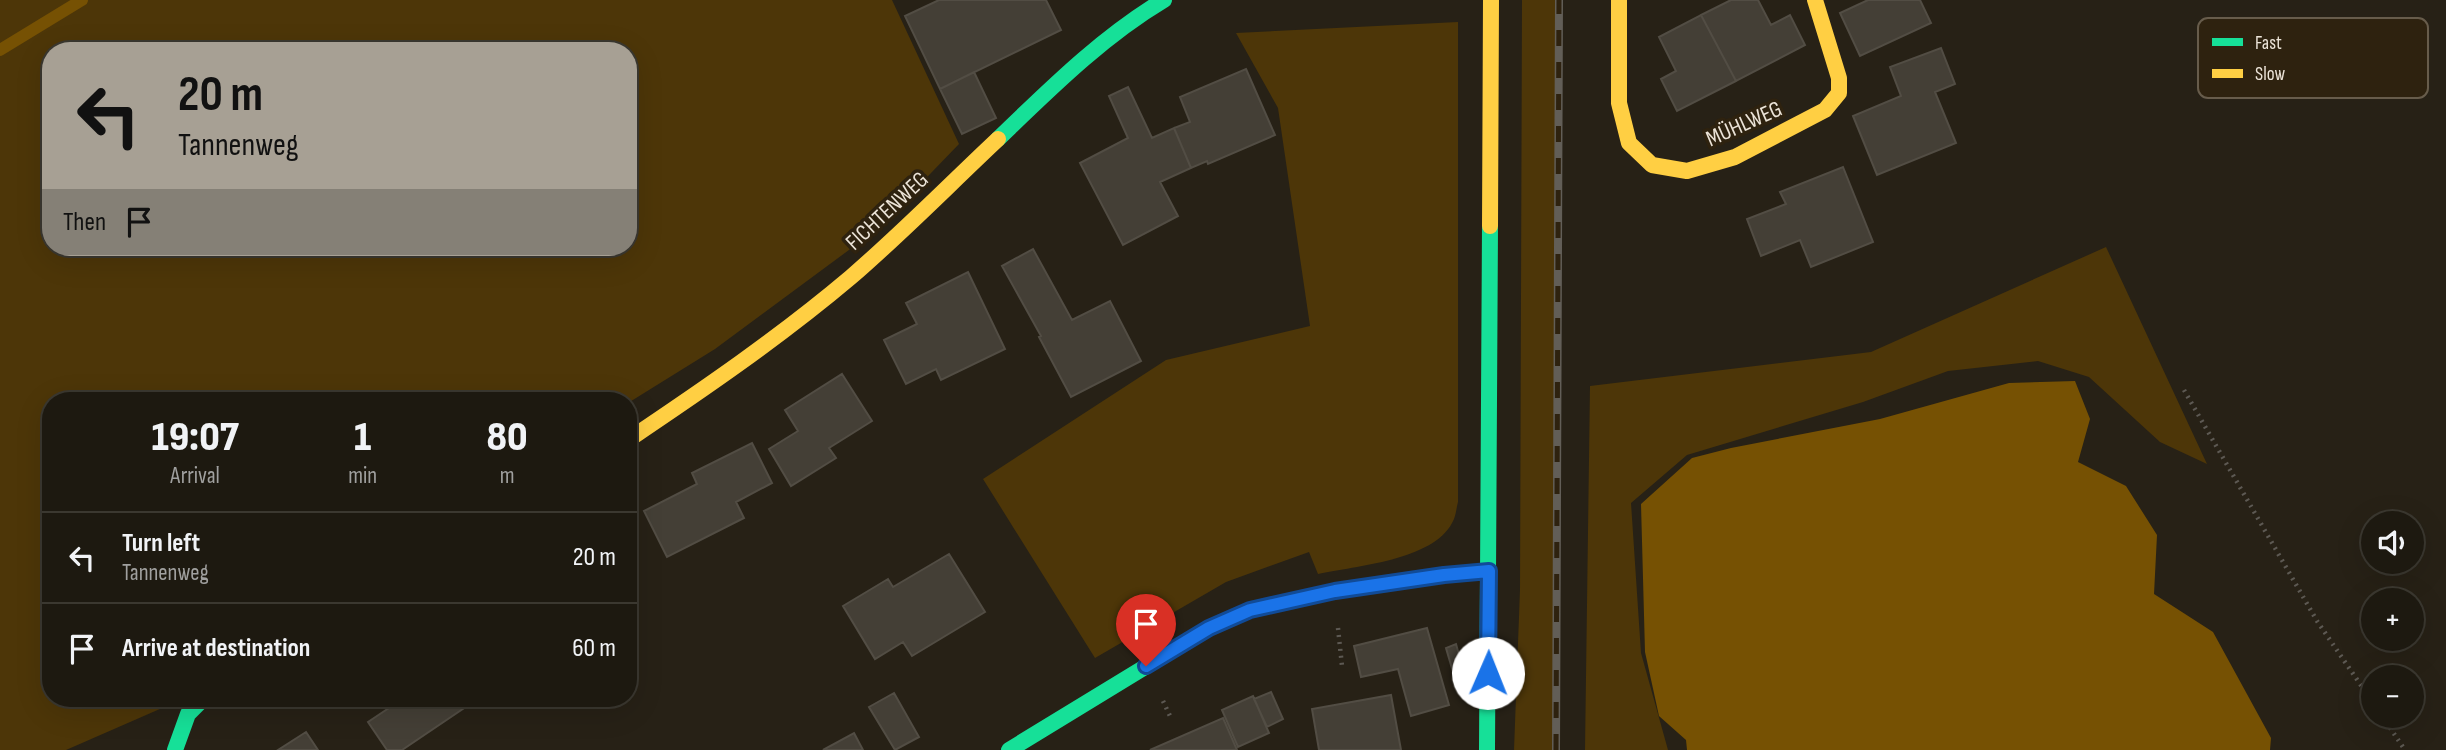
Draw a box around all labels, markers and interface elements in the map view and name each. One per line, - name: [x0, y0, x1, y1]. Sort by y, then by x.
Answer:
- legend: [2198, 18, 2428, 98]
- text: Fast: [2255, 32, 2282, 55]
- text: Slow: [2255, 63, 2285, 86]
- text: 20 m: [178, 66, 263, 125]
- icon: left: [63, 70, 154, 161]
- street label: MÜHLWEG: [1702, 95, 1786, 153]
- text: Tannenweg: [178, 126, 299, 165]
- street label: FICHTENWEG: [840, 166, 934, 256]
- icon: arrive: [120, 203, 158, 241]
- text: Then: [63, 207, 106, 238]
- text: 19:07: [151, 412, 239, 463]
- text: 1: [354, 412, 371, 463]
- text: 80: [486, 412, 528, 463]
- text: Arrival: [170, 462, 220, 490]
- text: min: [348, 462, 377, 490]
- text: m: [500, 462, 514, 490]
- map controls: [2361, 511, 2424, 728]
- button: sound: [2361, 511, 2424, 574]
- text: Turn left: [122, 528, 200, 559]
- icon: left: [63, 539, 101, 577]
- text: 20 m: [573, 542, 616, 573]
- text: Tannenweg: [122, 559, 209, 587]
- button: +: [2361, 588, 2424, 651]
- pin: [1116, 594, 1176, 666]
- icon: arrive: [1127, 605, 1165, 643]
- icon: arrive: [63, 630, 101, 668]
- text: Arrive at destination: [122, 633, 310, 664]
- text: 60 m: [572, 633, 616, 664]
- position arrow: [1451, 636, 1525, 710]
- button: −: [2361, 665, 2424, 728]

